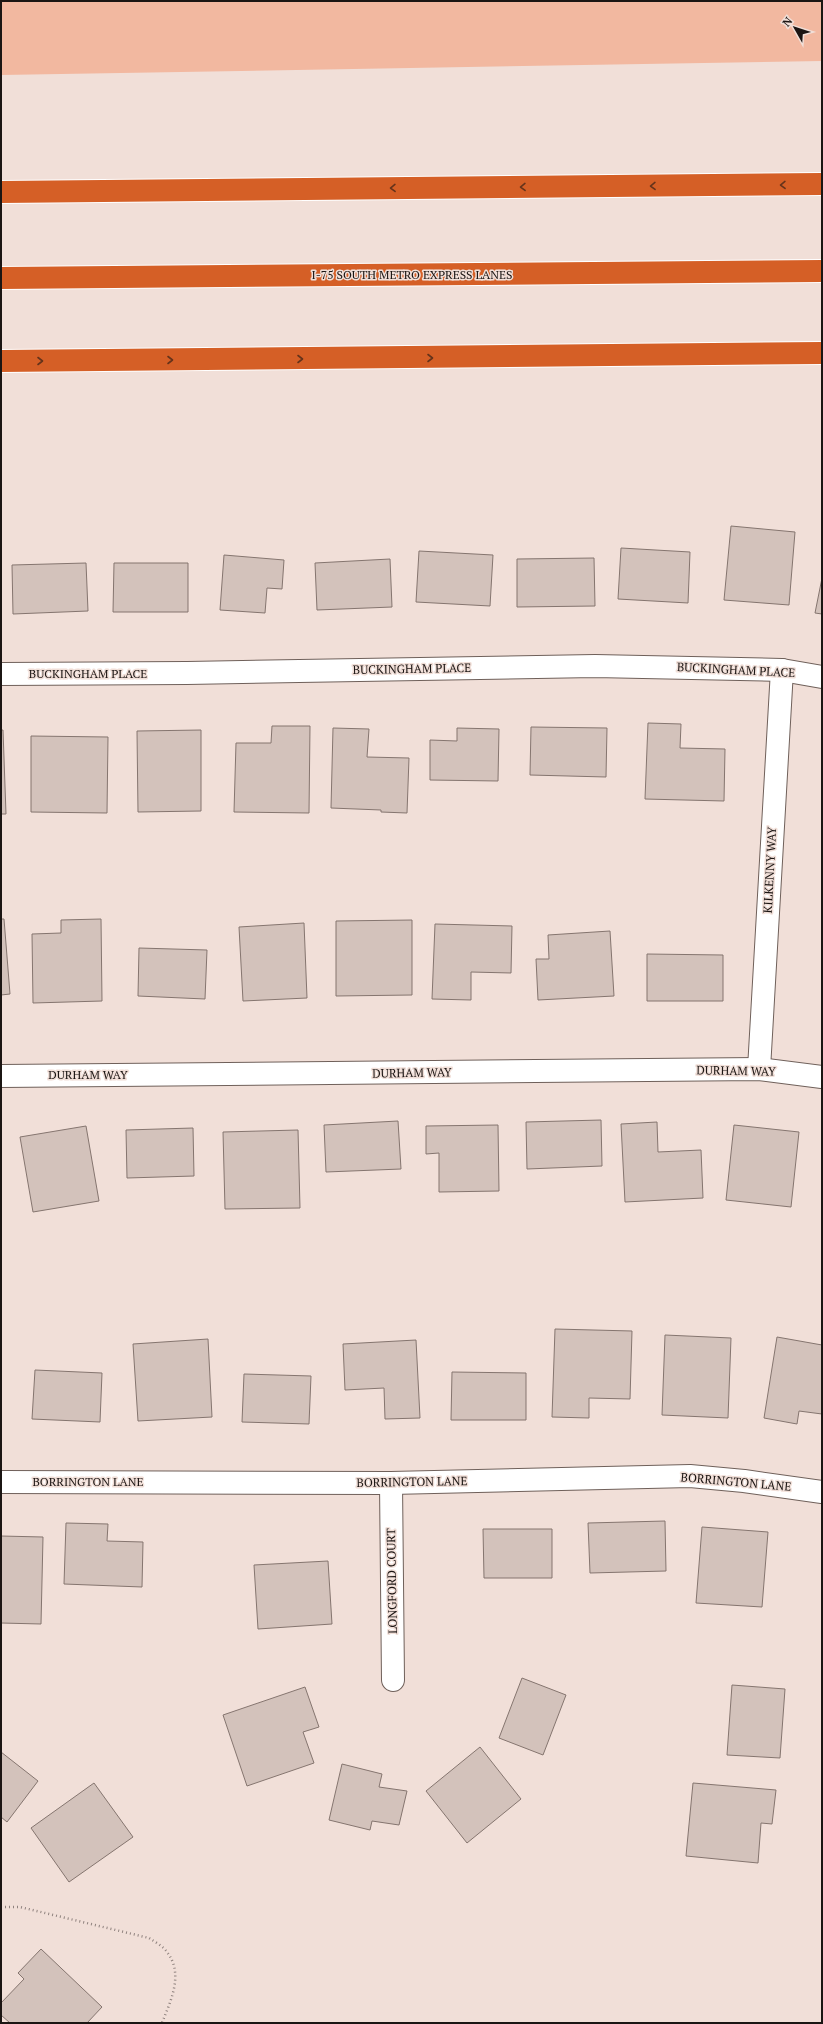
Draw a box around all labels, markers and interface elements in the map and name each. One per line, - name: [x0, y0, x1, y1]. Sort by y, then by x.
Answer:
- north arrow: [775, 8, 815, 48]
- text: N: [779, 14, 796, 29]
- one-way arrow: [780, 181, 786, 189]
- one-way arrow: [650, 182, 656, 190]
- one-way arrow: [520, 183, 526, 191]
- one-way arrow: [390, 184, 396, 193]
- street label: I-75 SOUTH METRO EXPRESS LANES: [312, 267, 512, 282]
- one-way arrow: [427, 353, 433, 362]
- one-way arrow: [297, 354, 303, 363]
- one-way arrow: [167, 356, 173, 364]
- one-way arrow: [37, 357, 43, 365]
- street label: BUCKINGHAM PLACE: [676, 659, 796, 680]
- street label: BUCKINGHAM PLACE: [353, 660, 471, 677]
- street label: BUCKINGHAM PLACE: [29, 666, 147, 681]
- street label: KILKENNY WAY: [760, 826, 779, 914]
- street label: DURHAM WAY: [696, 1062, 776, 1079]
- street label: DURHAM WAY: [372, 1064, 452, 1081]
- street label: DURHAM WAY: [48, 1067, 128, 1082]
- street label: BORRINGTON LANE: [680, 1469, 792, 1494]
- street label: BORRINGTON LANE: [356, 1473, 468, 1490]
- street label: BORRINGTON LANE: [32, 1474, 144, 1489]
- street label: LONGFORD COURT: [383, 1528, 400, 1634]

